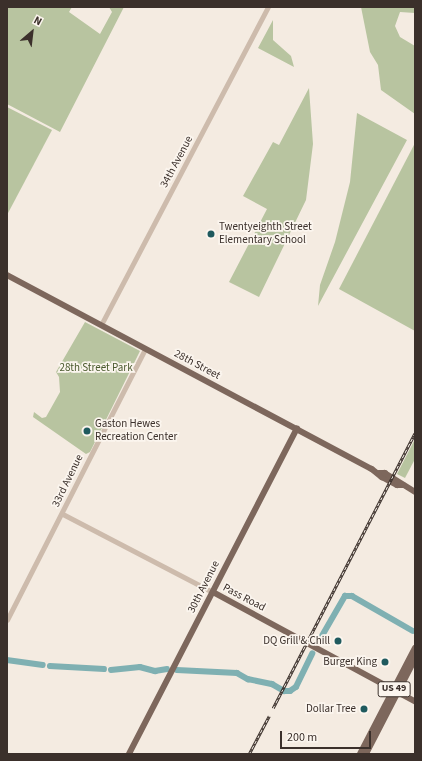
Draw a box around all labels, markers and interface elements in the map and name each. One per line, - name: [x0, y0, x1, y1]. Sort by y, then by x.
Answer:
- north arrow: [12, 12, 52, 52]
- text: N: [31, 13, 45, 29]
- street label: 34th Avenue: [158, 134, 196, 190]
- place label: Twentyeighth Street Elementary School: [219, 221, 312, 247]
- marker: Twentyeighth Street Elementary School: [206, 229, 216, 239]
- street label: 28th Street: [172, 347, 222, 383]
- park label: 28th Street Park: [59, 361, 133, 375]
- place label: Gaston Hewes Recreation Center: [95, 418, 177, 444]
- marker: Gaston Hewes Recreation Center: [82, 426, 92, 436]
- street label: 33rd Avenue: [50, 453, 86, 509]
- street label: 30th Avenue: [185, 559, 223, 615]
- street label: Pass Road: [220, 581, 268, 615]
- place label: DQ Grill & Chill: [263, 634, 330, 648]
- marker: DQ Grill & Chill: [333, 636, 343, 646]
- place label: Burger King: [323, 655, 377, 669]
- marker: Burger King: [380, 657, 390, 667]
- road number: US 49: [377, 681, 411, 697]
- place label: Dollar Tree: [306, 702, 356, 716]
- marker: Dollar Tree: [359, 704, 369, 714]
- scale bar: [282, 723, 373, 749]
- text: 200 m: [287, 729, 317, 746]

